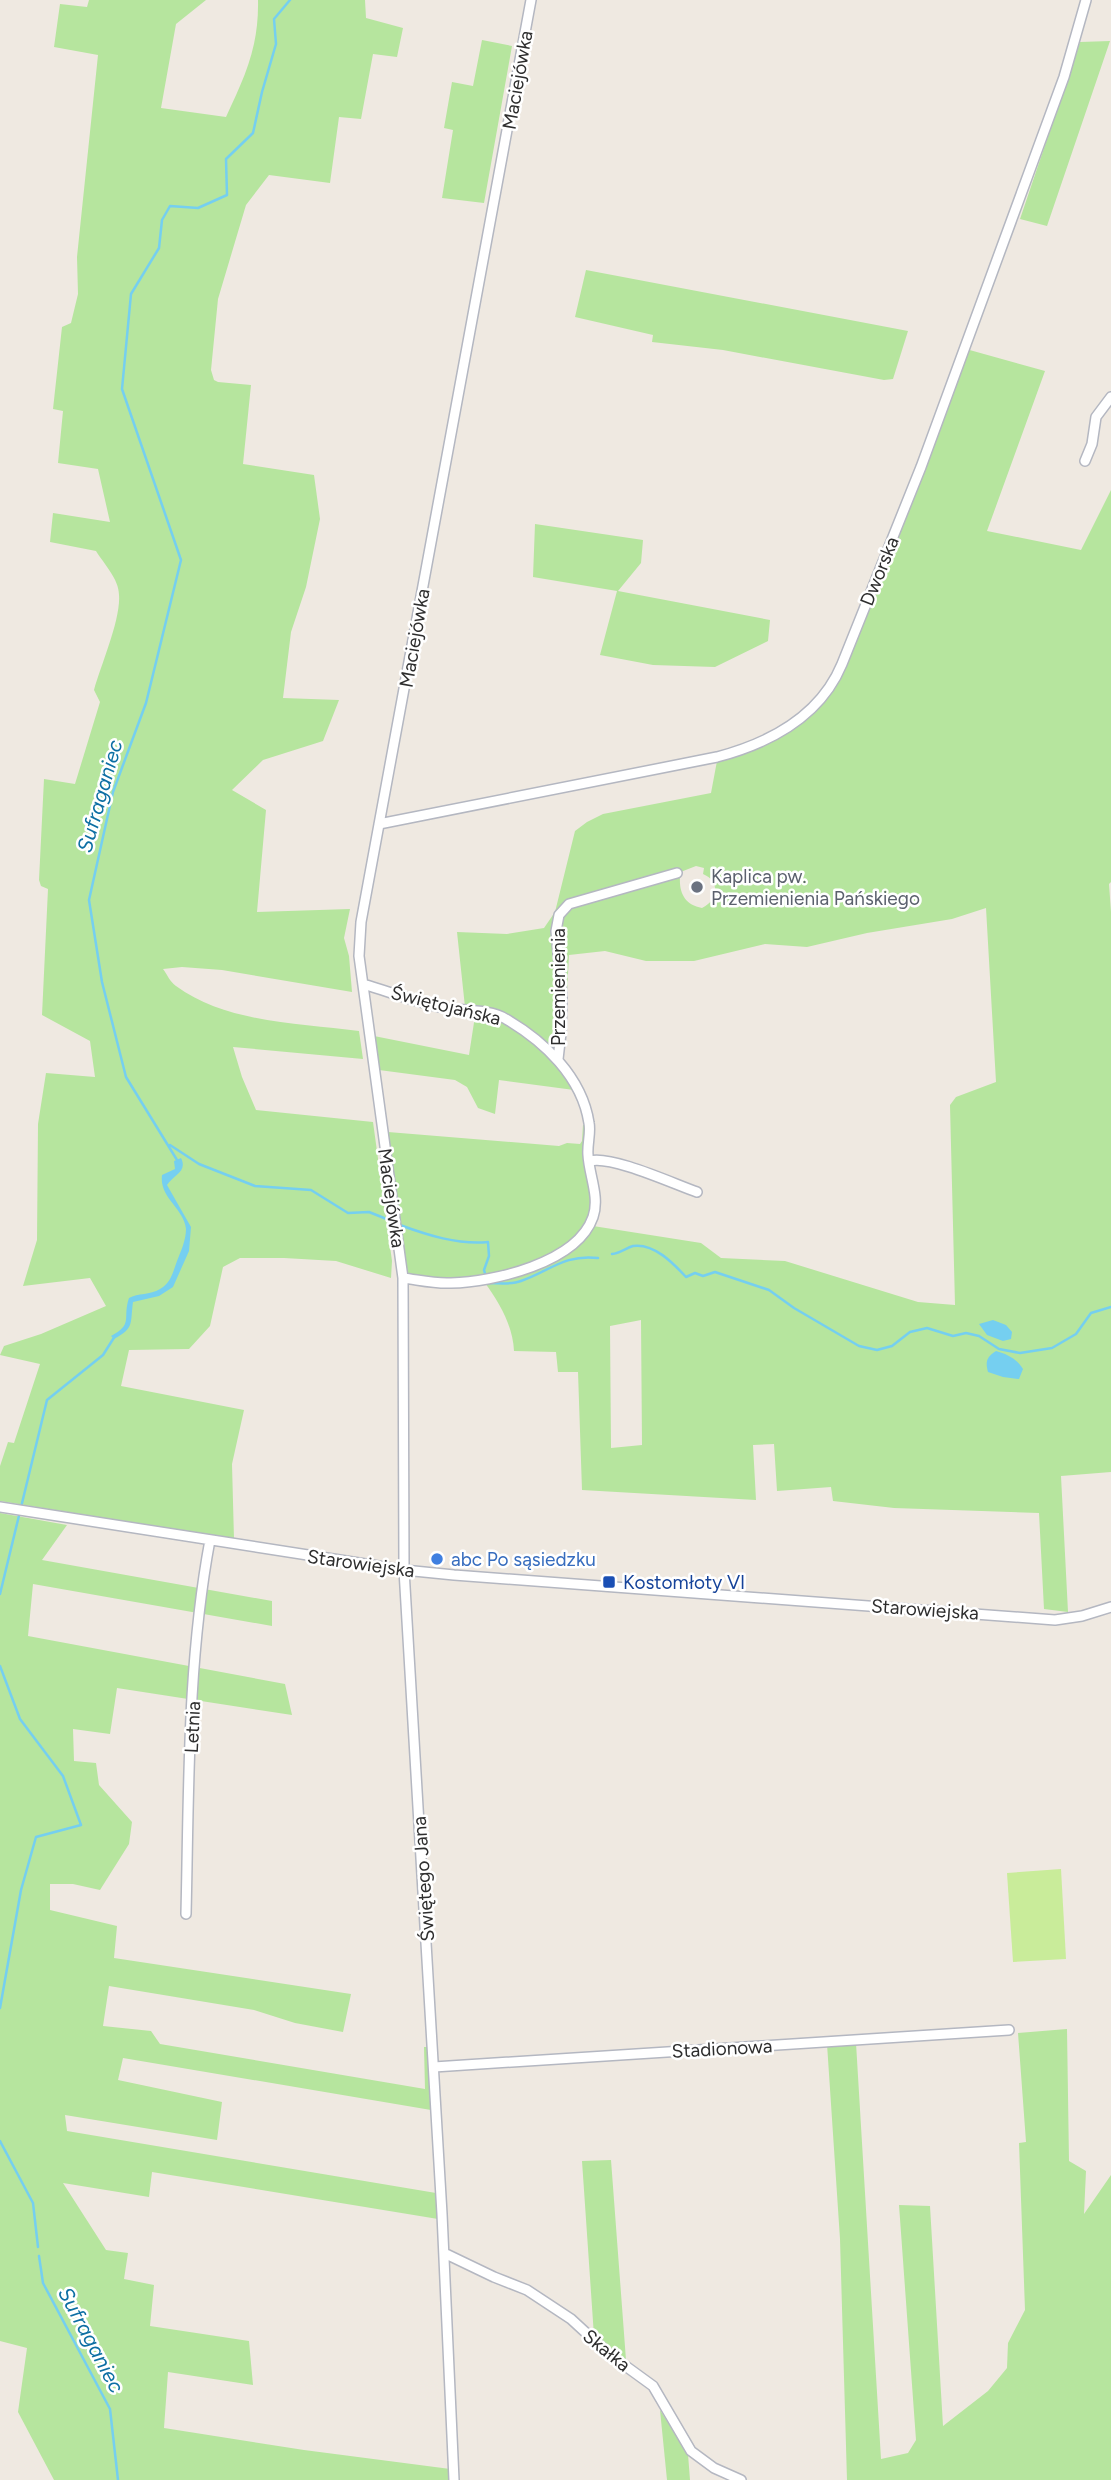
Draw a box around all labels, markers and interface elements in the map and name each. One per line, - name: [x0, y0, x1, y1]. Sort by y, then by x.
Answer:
- street label: Maciejówka: [497, 29, 538, 131]
- street label: Dworska: [855, 533, 904, 609]
- street label: Maciejówka: [394, 587, 435, 689]
- water label: Sufraganiec: [72, 736, 128, 855]
- place label: Kaplica pw. Przemienienia Pańskiego: [711, 865, 920, 910]
- marker: Kaplica pw. Przemienienia Pańskiego: [689, 879, 705, 895]
- street label: Przemienienia: [547, 928, 570, 1046]
- street label: Świętojańska: [389, 981, 503, 1030]
- street label: Maciejówka: [373, 1147, 410, 1249]
- street label: Starowiejska: [306, 1545, 416, 1582]
- place label: abc Po sąsiedzku: [451, 1548, 596, 1571]
- marker: abc Po sąsiedzku: [429, 1551, 445, 1567]
- place label: Kostomłoty VI: [623, 1571, 745, 1594]
- marker: Kostomłoty VI: [601, 1574, 617, 1590]
- street label: Starowiejska: [870, 1594, 980, 1625]
- street label: Letnia: [180, 1700, 205, 1754]
- street label: Świętego Jana: [408, 1816, 439, 1942]
- street label: Stadionowa: [671, 2034, 773, 2063]
- water label: Sufraganiec: [53, 2283, 130, 2397]
- street label: Skałka: [578, 2324, 635, 2376]

